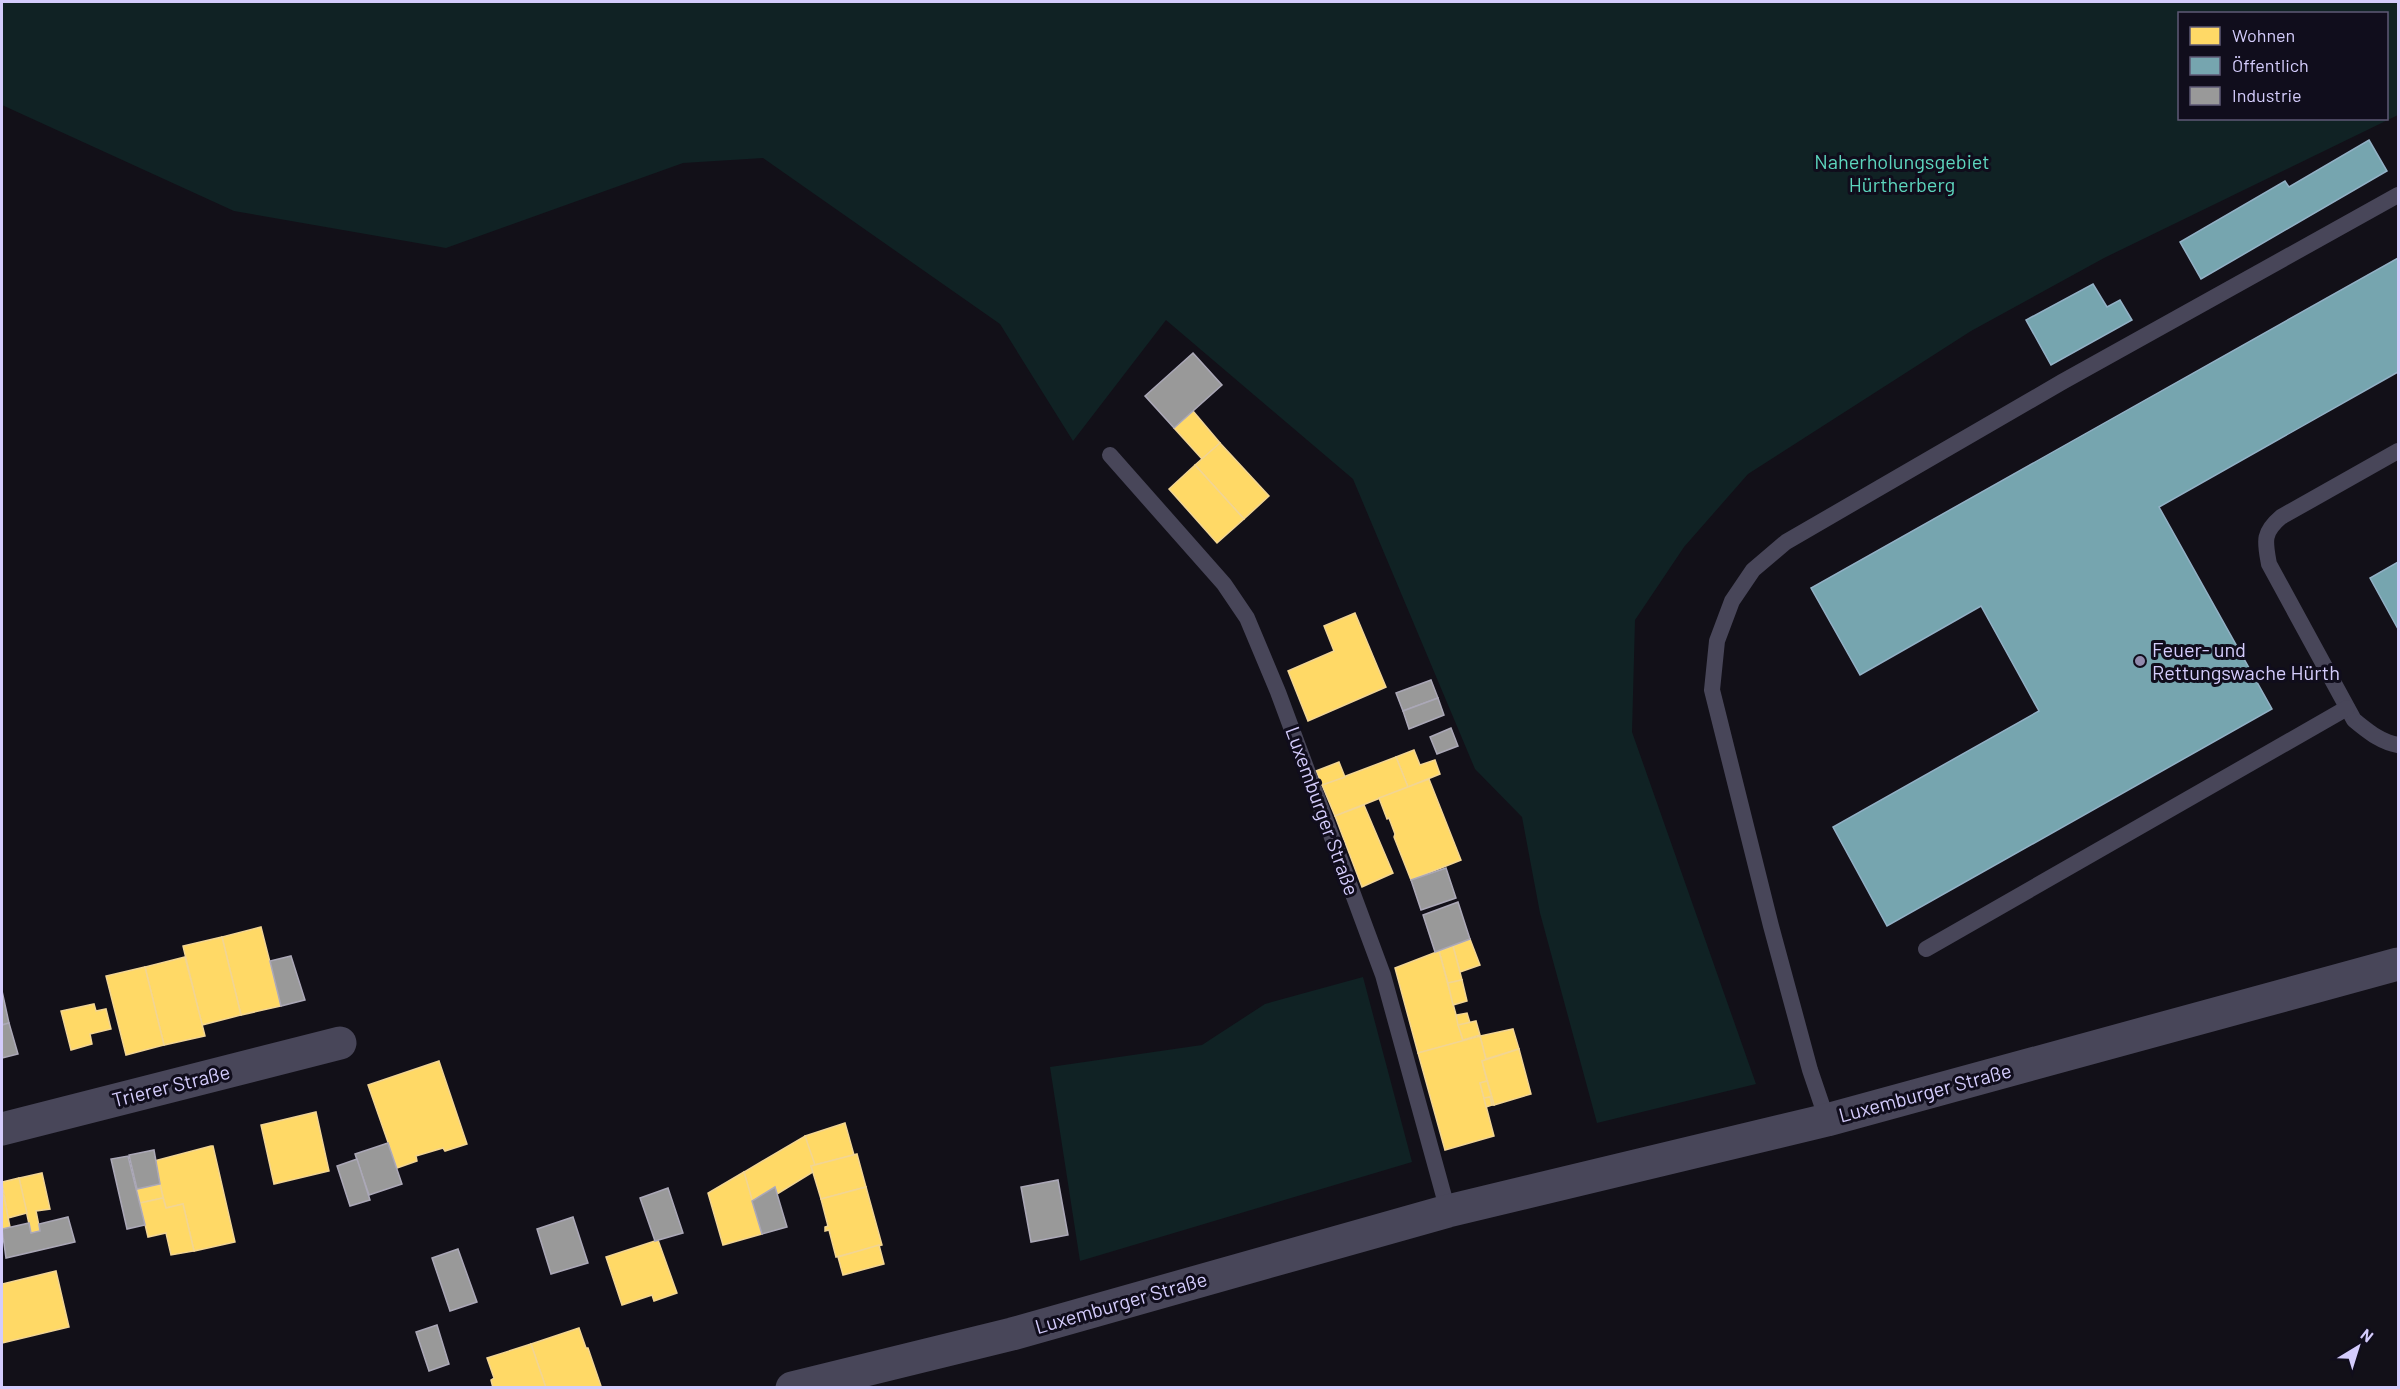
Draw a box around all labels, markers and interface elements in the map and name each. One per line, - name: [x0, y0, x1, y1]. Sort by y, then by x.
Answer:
- legend: [2178, 12, 2388, 120]
- text: Wohnen: [2232, 24, 2295, 46]
- text: Öffentlich: [2232, 54, 2309, 76]
- text: Industrie: [2232, 84, 2302, 106]
- park label: Naherholungsgebiet Hürtherberg: [1814, 149, 1990, 196]
- place label: Feuer- und Rettungswache Hürth: [2152, 637, 2340, 684]
- marker: Feuer- und Rettungswache Hürth: [2133, 654, 2147, 668]
- street label: Luxemburger Straße: [1281, 723, 1365, 898]
- street label: Luxemburger Straße: [1836, 1057, 2014, 1127]
- street label: Trierer Straße: [109, 1059, 232, 1111]
- street label: Luxemburger Straße: [1032, 1266, 1210, 1338]
- north arrow: [2328, 1317, 2388, 1377]
- text: N: [2358, 1324, 2378, 1346]

